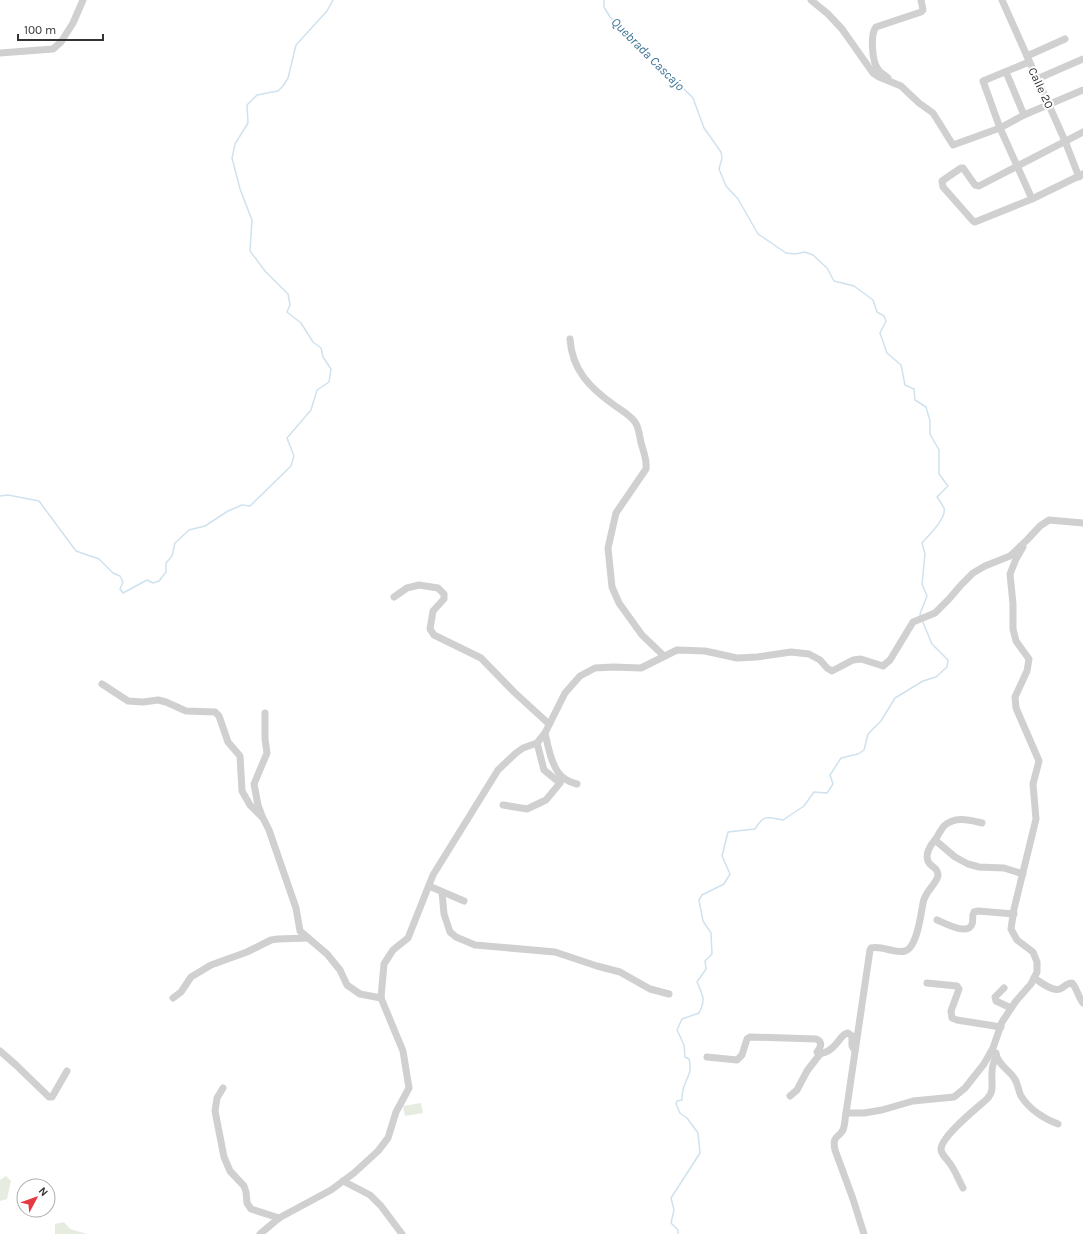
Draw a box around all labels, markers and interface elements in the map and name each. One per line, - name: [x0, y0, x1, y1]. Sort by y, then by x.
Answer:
- water label: Quebrada Cascajo: [608, 14, 688, 94]
- scale bar: [18, 16, 103, 42]
- text: 100 m: [24, 23, 56, 37]
- street label: Calle 20: [1025, 65, 1057, 111]
- north arrow: [16, 1178, 56, 1218]
- text: N: [36, 1185, 51, 1199]

